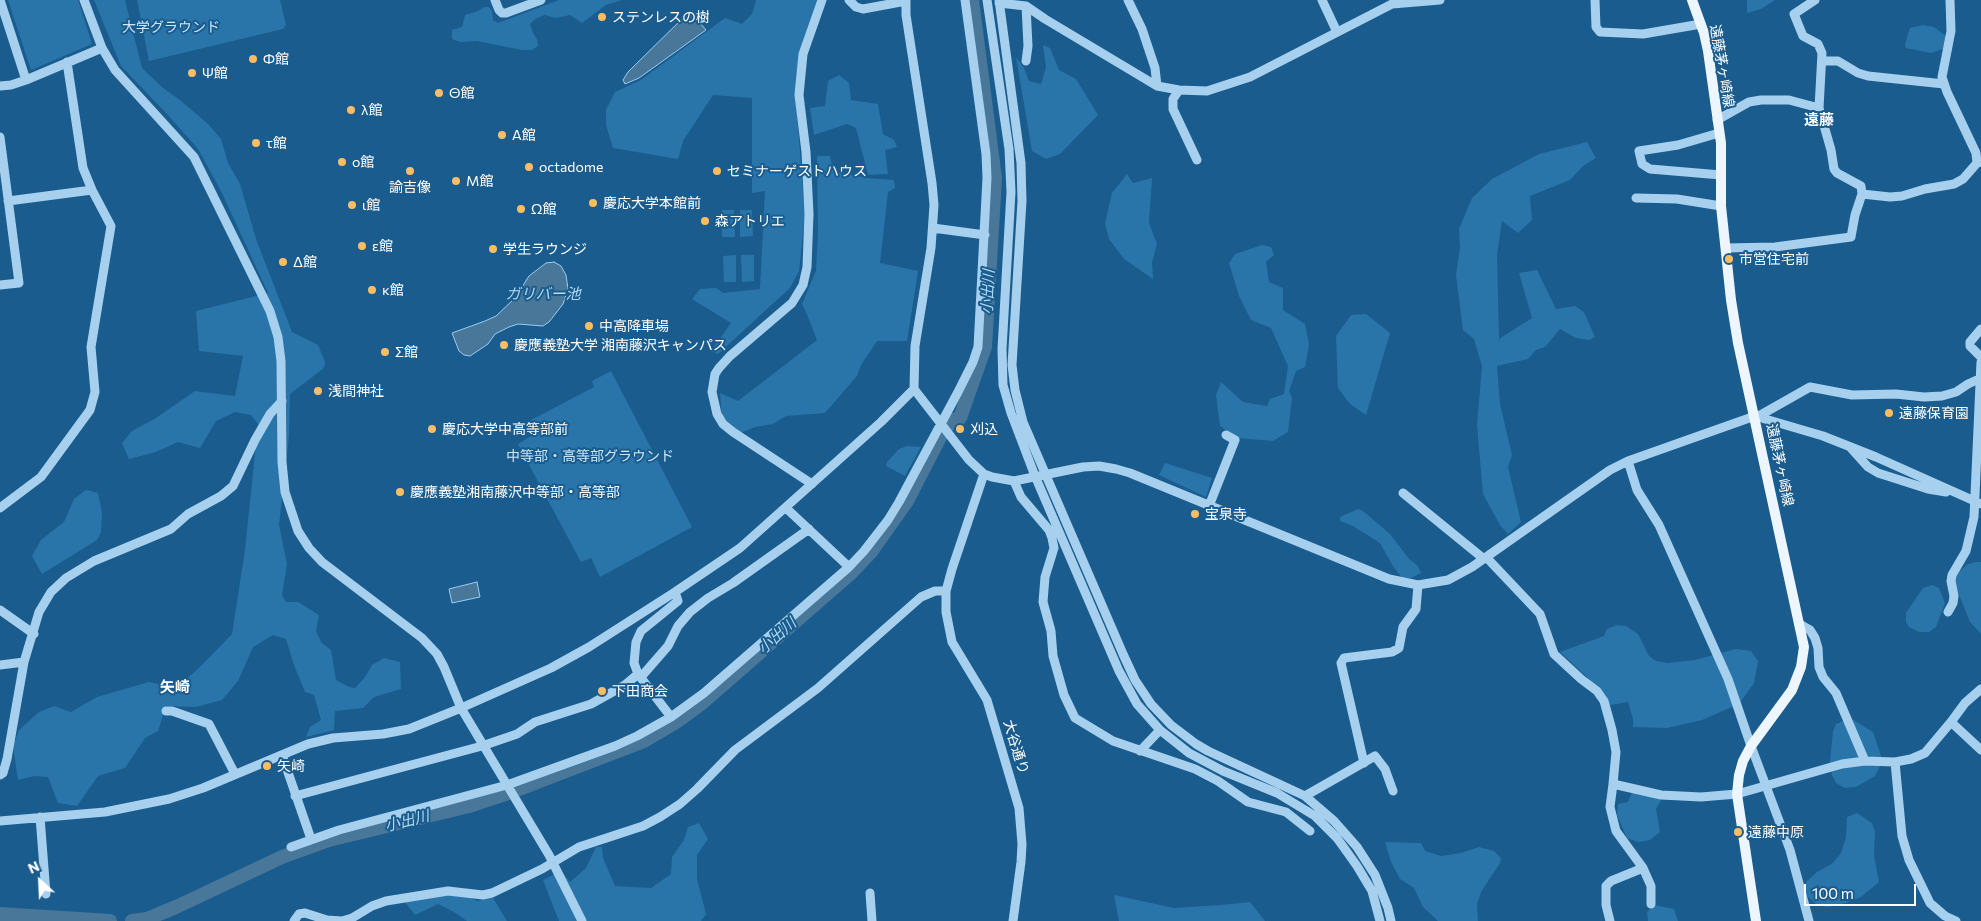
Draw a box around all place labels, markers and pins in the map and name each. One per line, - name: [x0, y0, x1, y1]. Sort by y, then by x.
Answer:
- place label: ステンレスの樹: [612, 9, 710, 25]
- marker: ステンレスの樹: [596, 11, 608, 23]
- place label: Φ館: [263, 51, 289, 67]
- marker: Φ館: [247, 53, 259, 65]
- place label: Ψ館: [202, 65, 228, 81]
- marker: Ψ館: [186, 67, 198, 79]
- place label: Θ館: [449, 85, 475, 101]
- marker: Θ館: [433, 87, 445, 99]
- place label: λ館: [361, 102, 382, 118]
- marker: λ館: [345, 104, 357, 116]
- place label: A館: [512, 127, 536, 143]
- marker: A館: [496, 129, 508, 141]
- place label: τ館: [266, 135, 287, 151]
- marker: τ館: [250, 137, 262, 149]
- place label: ο館: [352, 154, 374, 170]
- marker: ο館: [336, 156, 348, 168]
- place label: octadome: [539, 159, 603, 175]
- marker: octadome: [523, 161, 535, 173]
- place label: セミナーゲストハウス: [727, 163, 867, 179]
- marker: 諭吉像: [404, 165, 416, 177]
- marker: セミナーゲストハウス: [711, 165, 723, 177]
- place label: Μ館: [466, 173, 493, 189]
- marker: Μ館: [450, 175, 462, 187]
- place label: 諭吉像: [389, 179, 431, 195]
- place label: 慶応大学本館前: [603, 195, 701, 211]
- place label: ι館: [362, 197, 380, 213]
- marker: 慶応大学本館前: [587, 197, 599, 209]
- marker: ι館: [346, 199, 358, 211]
- place label: Ω館: [531, 201, 556, 217]
- marker: Ω館: [515, 203, 527, 215]
- place label: 森アトリエ: [715, 213, 785, 229]
- marker: 森アトリエ: [699, 215, 711, 227]
- place label: ε館: [372, 238, 393, 254]
- marker: ε館: [356, 240, 368, 252]
- place label: 学生ラウンジ: [503, 241, 587, 257]
- marker: 学生ラウンジ: [487, 243, 499, 255]
- place label: 市営住宅前: [1739, 251, 1809, 267]
- marker: 市営住宅前: [1723, 253, 1735, 265]
- place label: Δ館: [293, 254, 317, 270]
- marker: Δ館: [277, 256, 289, 268]
- place label: κ館: [382, 282, 404, 298]
- marker: κ館: [366, 284, 378, 296]
- place label: 中高降車場: [599, 318, 669, 334]
- marker: 中高降車場: [583, 320, 595, 332]
- place label: 慶應義塾大学 湘南藤沢キャンパス: [514, 337, 727, 353]
- marker: 慶應義塾大学 湘南藤沢キャンパス: [498, 339, 510, 351]
- place label: Σ館: [395, 344, 418, 360]
- marker: Σ館: [379, 346, 391, 358]
- place label: 浅間神社: [328, 383, 384, 399]
- marker: 浅間神社: [312, 385, 324, 397]
- place label: 遠藤保育園: [1899, 405, 1969, 421]
- marker: 遠藤保育園: [1883, 407, 1895, 419]
- place label: 慶応大学中高等部前: [442, 421, 568, 437]
- place label: 刈込: [970, 421, 998, 437]
- marker: 慶応大学中高等部前: [426, 423, 438, 435]
- marker: 刈込: [954, 423, 966, 435]
- place label: 慶應義塾湘南藤沢中等部・高等部: [410, 484, 620, 500]
- marker: 慶應義塾湘南藤沢中等部・高等部: [394, 486, 406, 498]
- place label: 宝泉寺: [1205, 506, 1247, 522]
- marker: 宝泉寺: [1189, 508, 1201, 520]
- place label: 下田商会: [612, 683, 668, 699]
- marker: 下田商会: [596, 685, 608, 697]
- place label: 矢崎: [277, 758, 305, 774]
- marker: 矢崎: [261, 760, 273, 772]
- place label: 遠藤中原: [1748, 824, 1804, 840]
- marker: 遠藤中原: [1732, 826, 1744, 838]

